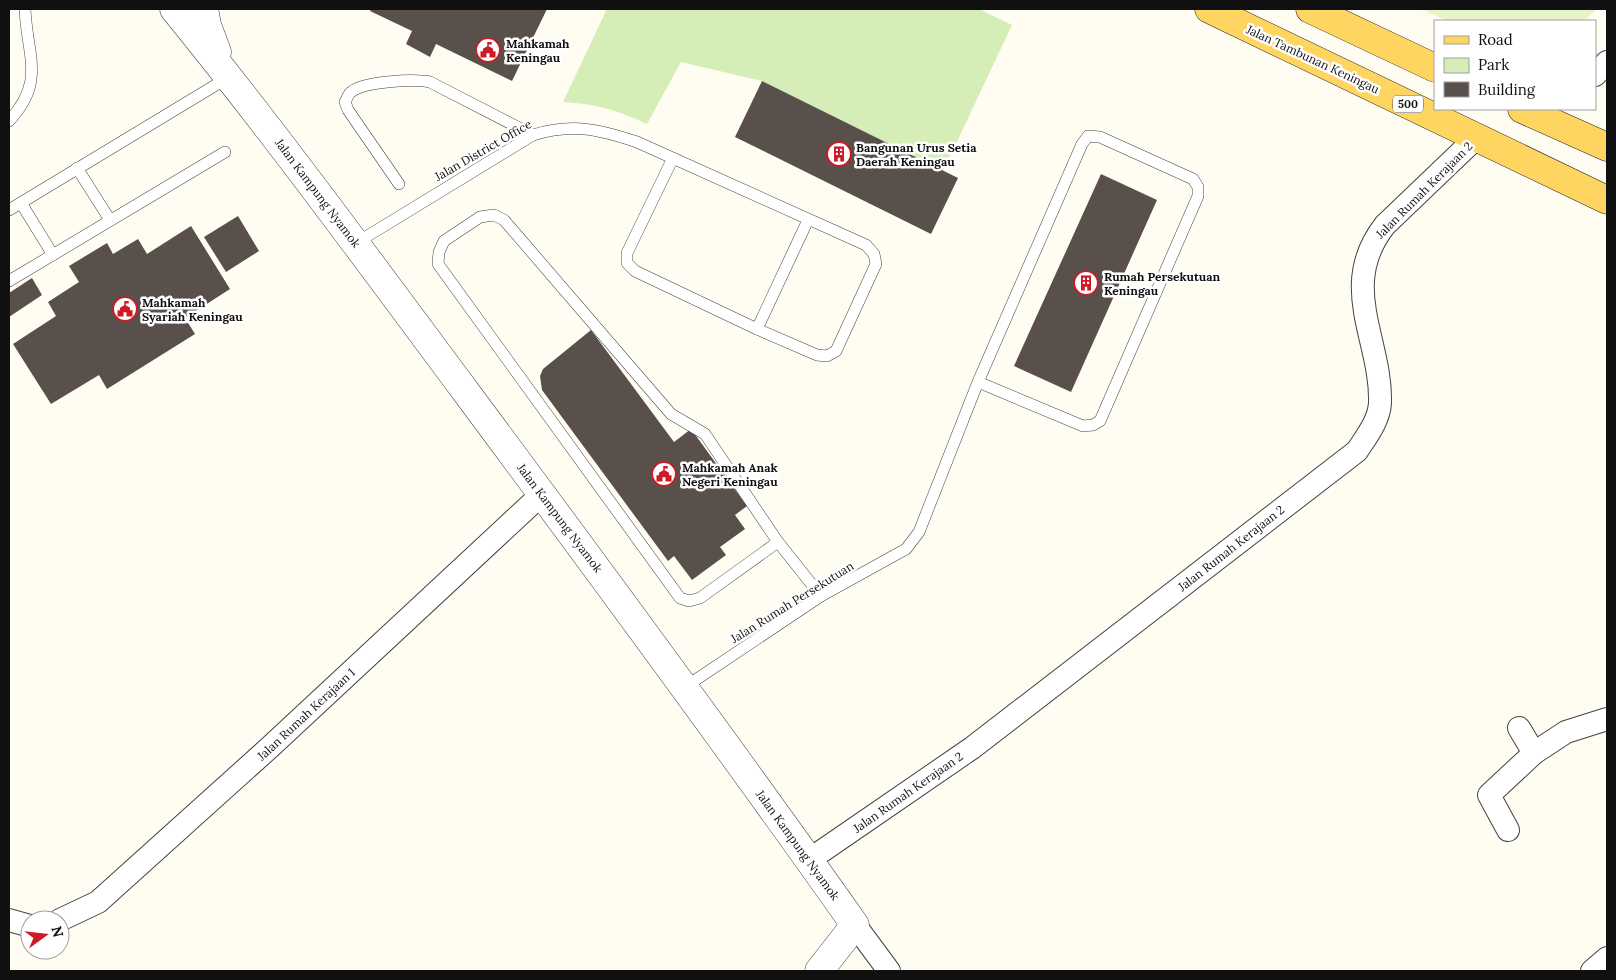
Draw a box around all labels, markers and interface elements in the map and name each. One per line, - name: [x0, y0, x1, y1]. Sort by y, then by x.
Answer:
- legend: [1434, 20, 1596, 110]
- street label: Jalan Tambunan Keningau: [1243, 21, 1382, 96]
- text: Road: [1478, 30, 1513, 49]
- place label: Mahkamah Keningau: [506, 36, 570, 65]
- public building icon: Mahkamah Keningau: [475, 37, 501, 63]
- text: Park: [1478, 55, 1509, 74]
- text: Building: [1478, 80, 1536, 99]
- road number: 500: [1393, 96, 1423, 112]
- street label: Jalan District Office: [431, 116, 535, 184]
- street label: Jalan Kampung Nyamok: [271, 135, 364, 251]
- street label: Jalan Rumah Kerajaan 2: [1372, 139, 1475, 242]
- place label: Bangunan Urus Setia Daerah Keningau: [856, 140, 977, 169]
- building icon: Bangunan Urus Setia Daerah Keningau: [826, 141, 852, 167]
- place label: Rumah Persekutuan Keningau: [1104, 269, 1221, 298]
- building icon: Rumah Persekutuan Keningau: [1073, 270, 1099, 296]
- place label: Mahkamah Syariah Keningau: [142, 295, 243, 324]
- public building icon: Mahkamah Syariah Keningau: [112, 296, 138, 322]
- street label: Jalan Kampung Nyamok: [513, 460, 606, 576]
- place label: Mahkamah Anak Negeri Keningau: [682, 460, 778, 489]
- public building icon: Mahkamah Anak Negeri Keningau: [651, 461, 677, 487]
- street label: Jalan Rumah Kerajaan 2: [1174, 502, 1287, 595]
- street label: Jalan Rumah Persekutuan: [727, 558, 856, 647]
- street label: Jalan Rumah Kerajaan 1: [253, 665, 358, 764]
- street label: Jalan Rumah Kerajaan 2: [849, 748, 966, 836]
- street label: Jalan Kampung Nyamok: [752, 786, 843, 904]
- north arrow: [20, 910, 70, 960]
- text: N: [47, 924, 68, 939]

